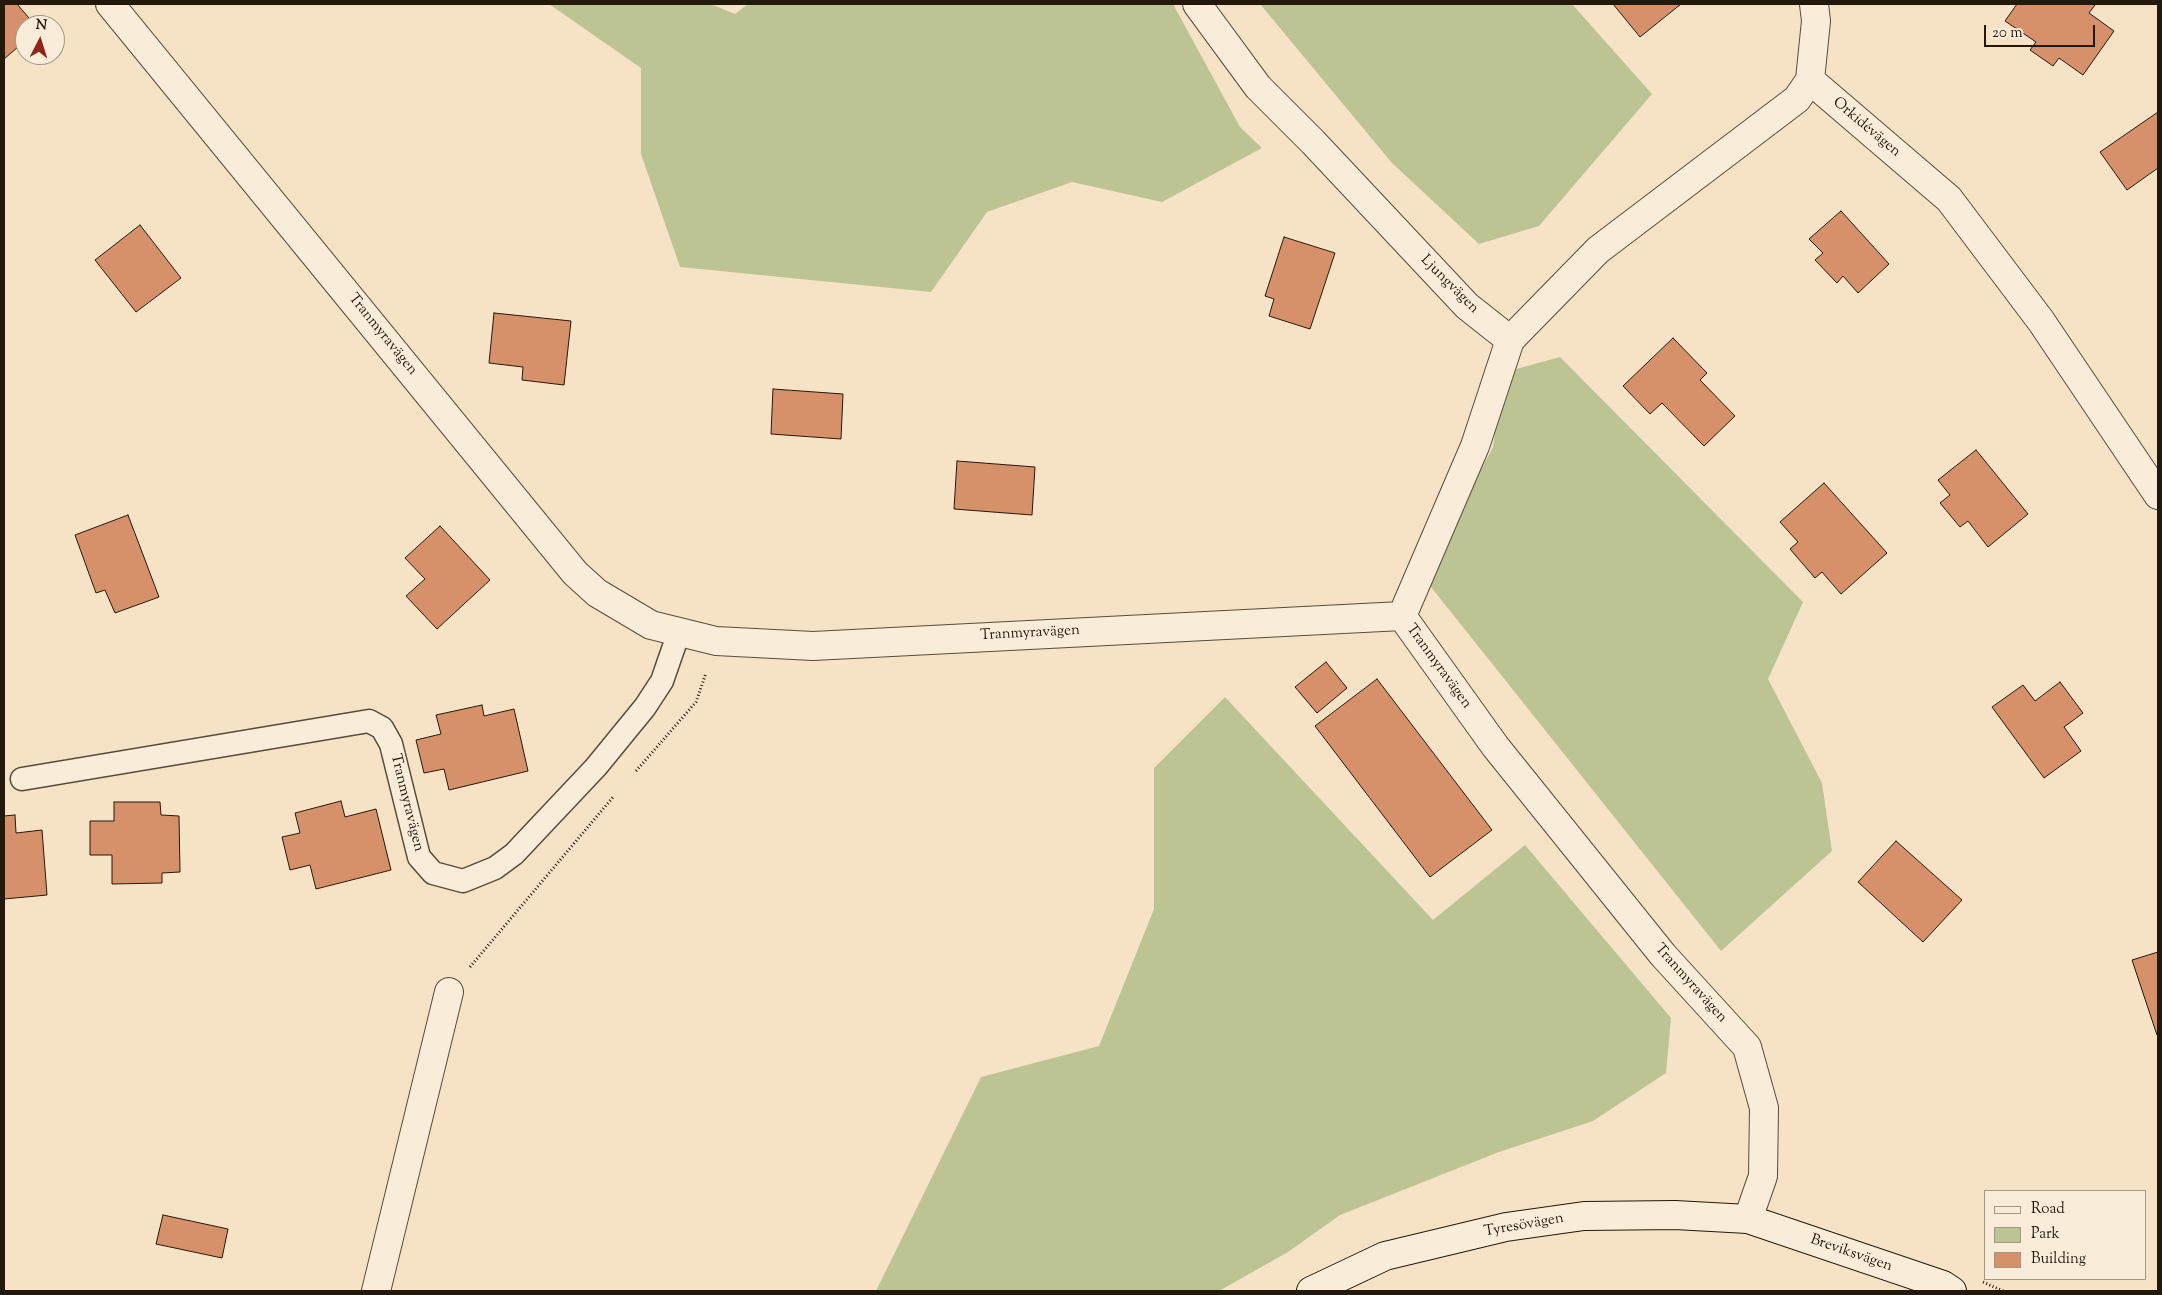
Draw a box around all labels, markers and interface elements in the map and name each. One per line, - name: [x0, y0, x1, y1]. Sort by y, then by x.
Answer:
- north arrow: [15, 15, 65, 65]
- scale bar: [1987, 15, 2098, 47]
- text: N: [35, 16, 48, 37]
- text: 20 m: [1992, 23, 2023, 44]
- street label: Orkidévägen: [1828, 94, 1904, 162]
- street label: Ljungvägen: [1416, 252, 1482, 318]
- street label: Tranmyravägen: [344, 290, 420, 380]
- street label: Tranmyravägen: [1401, 621, 1475, 713]
- street label: Tranmyravägen: [980, 622, 1080, 646]
- street label: Tranmyravägen: [385, 752, 427, 854]
- street label: Tranmyravägen: [1650, 941, 1730, 1027]
- legend: [1984, 1190, 2147, 1280]
- text: Road: [2031, 1199, 2065, 1220]
- street label: Tyresövägen: [1483, 1210, 1565, 1242]
- text: Park: [2031, 1224, 2060, 1245]
- street label: Breviksvägen: [1808, 1232, 1894, 1276]
- text: Building: [2031, 1249, 2086, 1270]

